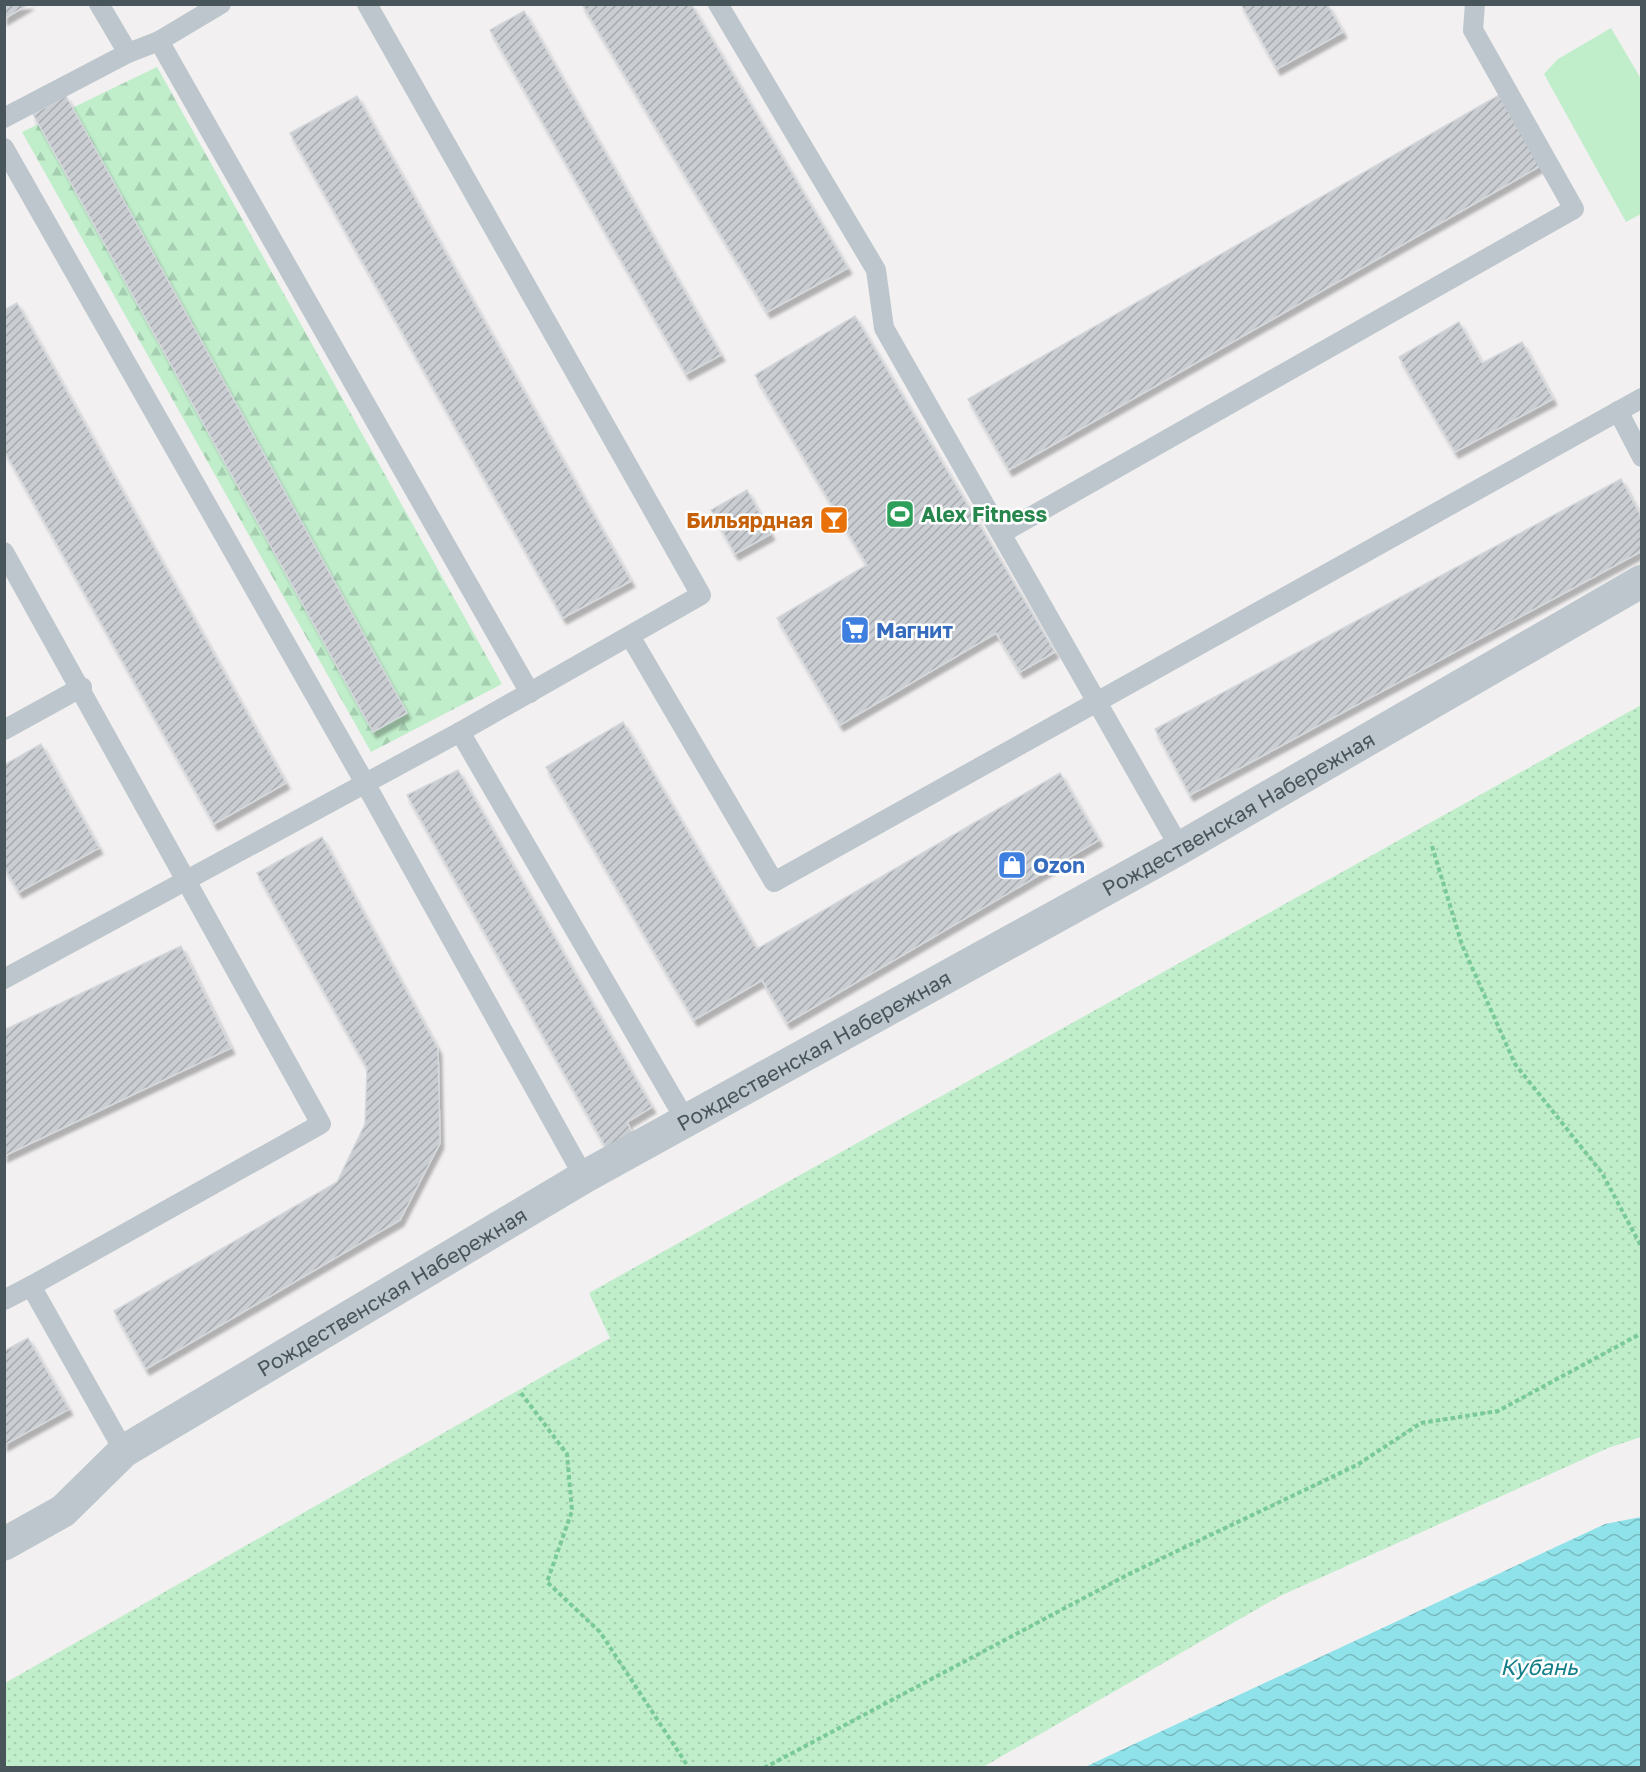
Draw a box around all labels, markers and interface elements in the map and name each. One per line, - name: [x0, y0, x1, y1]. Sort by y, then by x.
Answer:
- sports icon: Alex Fitness: [884, 498, 916, 530]
- place label: Alex Fitness: [921, 501, 1048, 527]
- bar icon: Бильярдная: [818, 504, 850, 536]
- place label: Бильярдная: [686, 507, 813, 533]
- supermarket icon: Магнит: [839, 614, 871, 646]
- place label: Магнит: [876, 617, 953, 643]
- street label: Рождественская Набережная: [1097, 725, 1379, 901]
- shop icon: Ozon: [996, 849, 1028, 881]
- place label: Ozon: [1033, 852, 1085, 878]
- street label: Рождественская Набережная: [672, 964, 955, 1136]
- street label: Рождественская Набережная: [252, 1201, 531, 1382]
- water label: Кубань: [1500, 1653, 1579, 1680]

